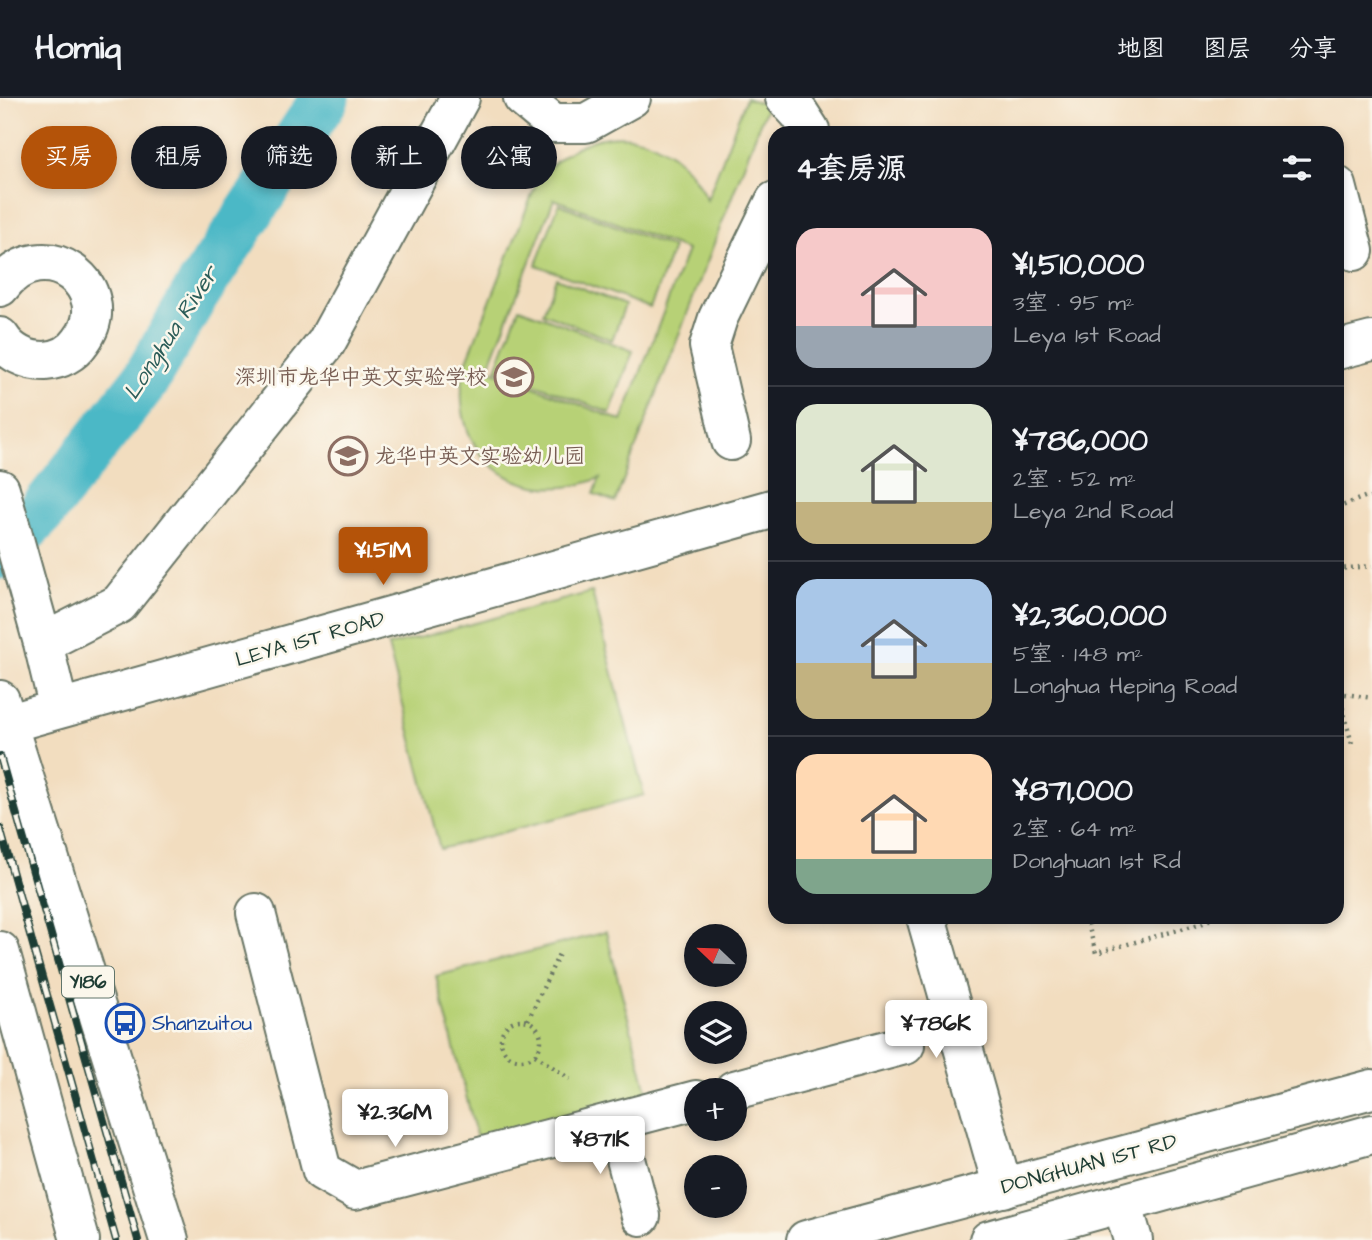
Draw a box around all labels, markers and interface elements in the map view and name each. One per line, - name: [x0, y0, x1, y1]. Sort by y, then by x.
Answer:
- text: Homiq: [35, 25, 121, 71]
- text: 地图: [1117, 32, 1165, 66]
- text: 图层: [1203, 32, 1251, 66]
- text: 分享: [1289, 32, 1337, 66]
- chip: 买房: [21, 126, 117, 189]
- chip: 租房: [131, 126, 227, 189]
- chip: 筛选: [241, 126, 337, 189]
- chip: 新上: [351, 126, 447, 189]
- chip: 公寓: [461, 126, 557, 189]
- text: 4套房源: [796, 148, 906, 190]
- icon: filters: [1278, 149, 1316, 187]
- text: ¥1,510,000: [1013, 244, 1144, 286]
- icon: home: [852, 256, 936, 340]
- water label: Longhua River: [116, 258, 228, 406]
- text: 3室 · 95 m²: [1013, 287, 1134, 319]
- text: Leya 1st Road: [1013, 319, 1161, 351]
- school or university icon: 深圳市龙华中英文实验学校: [493, 356, 535, 398]
- place label: 深圳市龙华中英文实验学校: [235, 363, 487, 392]
- text: ¥786,000: [1013, 420, 1148, 462]
- icon: home: [852, 432, 936, 516]
- school or university icon: 龙华中英文实验幼儿园: [327, 435, 369, 477]
- place label: 龙华中英文实验幼儿园: [375, 442, 585, 471]
- text: 2室 · 52 m²: [1013, 463, 1136, 495]
- text: Leya 2nd Road: [1013, 495, 1173, 527]
- pin: ¥1.51M: [326, 528, 440, 587]
- text: ¥1.51M: [355, 534, 411, 566]
- text: ¥2,360,000: [1013, 595, 1167, 637]
- street label: LEYA 1ST ROAD: [232, 604, 388, 674]
- icon: home: [852, 607, 936, 691]
- text: 5室 · 148 m²: [1013, 638, 1143, 670]
- text: Longhua Heping Road: [1013, 670, 1237, 702]
- text: ¥871,000: [1013, 770, 1133, 812]
- icon: home: [852, 782, 936, 866]
- text: 2室 · 64 m²: [1013, 813, 1137, 845]
- text: Donghuan 1st Rd: [1013, 845, 1181, 877]
- north arrow: [684, 924, 747, 987]
- map controls: [684, 924, 747, 1218]
- road number: Y186: [62, 967, 114, 998]
- pin: ¥786K: [887, 1000, 985, 1060]
- button: layers: [684, 1001, 747, 1064]
- bus stop icon: Shanzuitou: [104, 1002, 146, 1044]
- text: ¥786K: [901, 1007, 971, 1039]
- place label: Shanzuitou: [152, 1009, 253, 1038]
- button: +: [684, 1078, 747, 1141]
- pin: ¥2.36M: [338, 1090, 452, 1149]
- text: ¥2.36M: [358, 1096, 432, 1128]
- pin: ¥871K: [551, 1116, 649, 1176]
- text: ¥871K: [571, 1123, 629, 1155]
- street label: DONGHUAN 1ST RD: [998, 1126, 1181, 1201]
- button: −: [684, 1155, 747, 1218]

